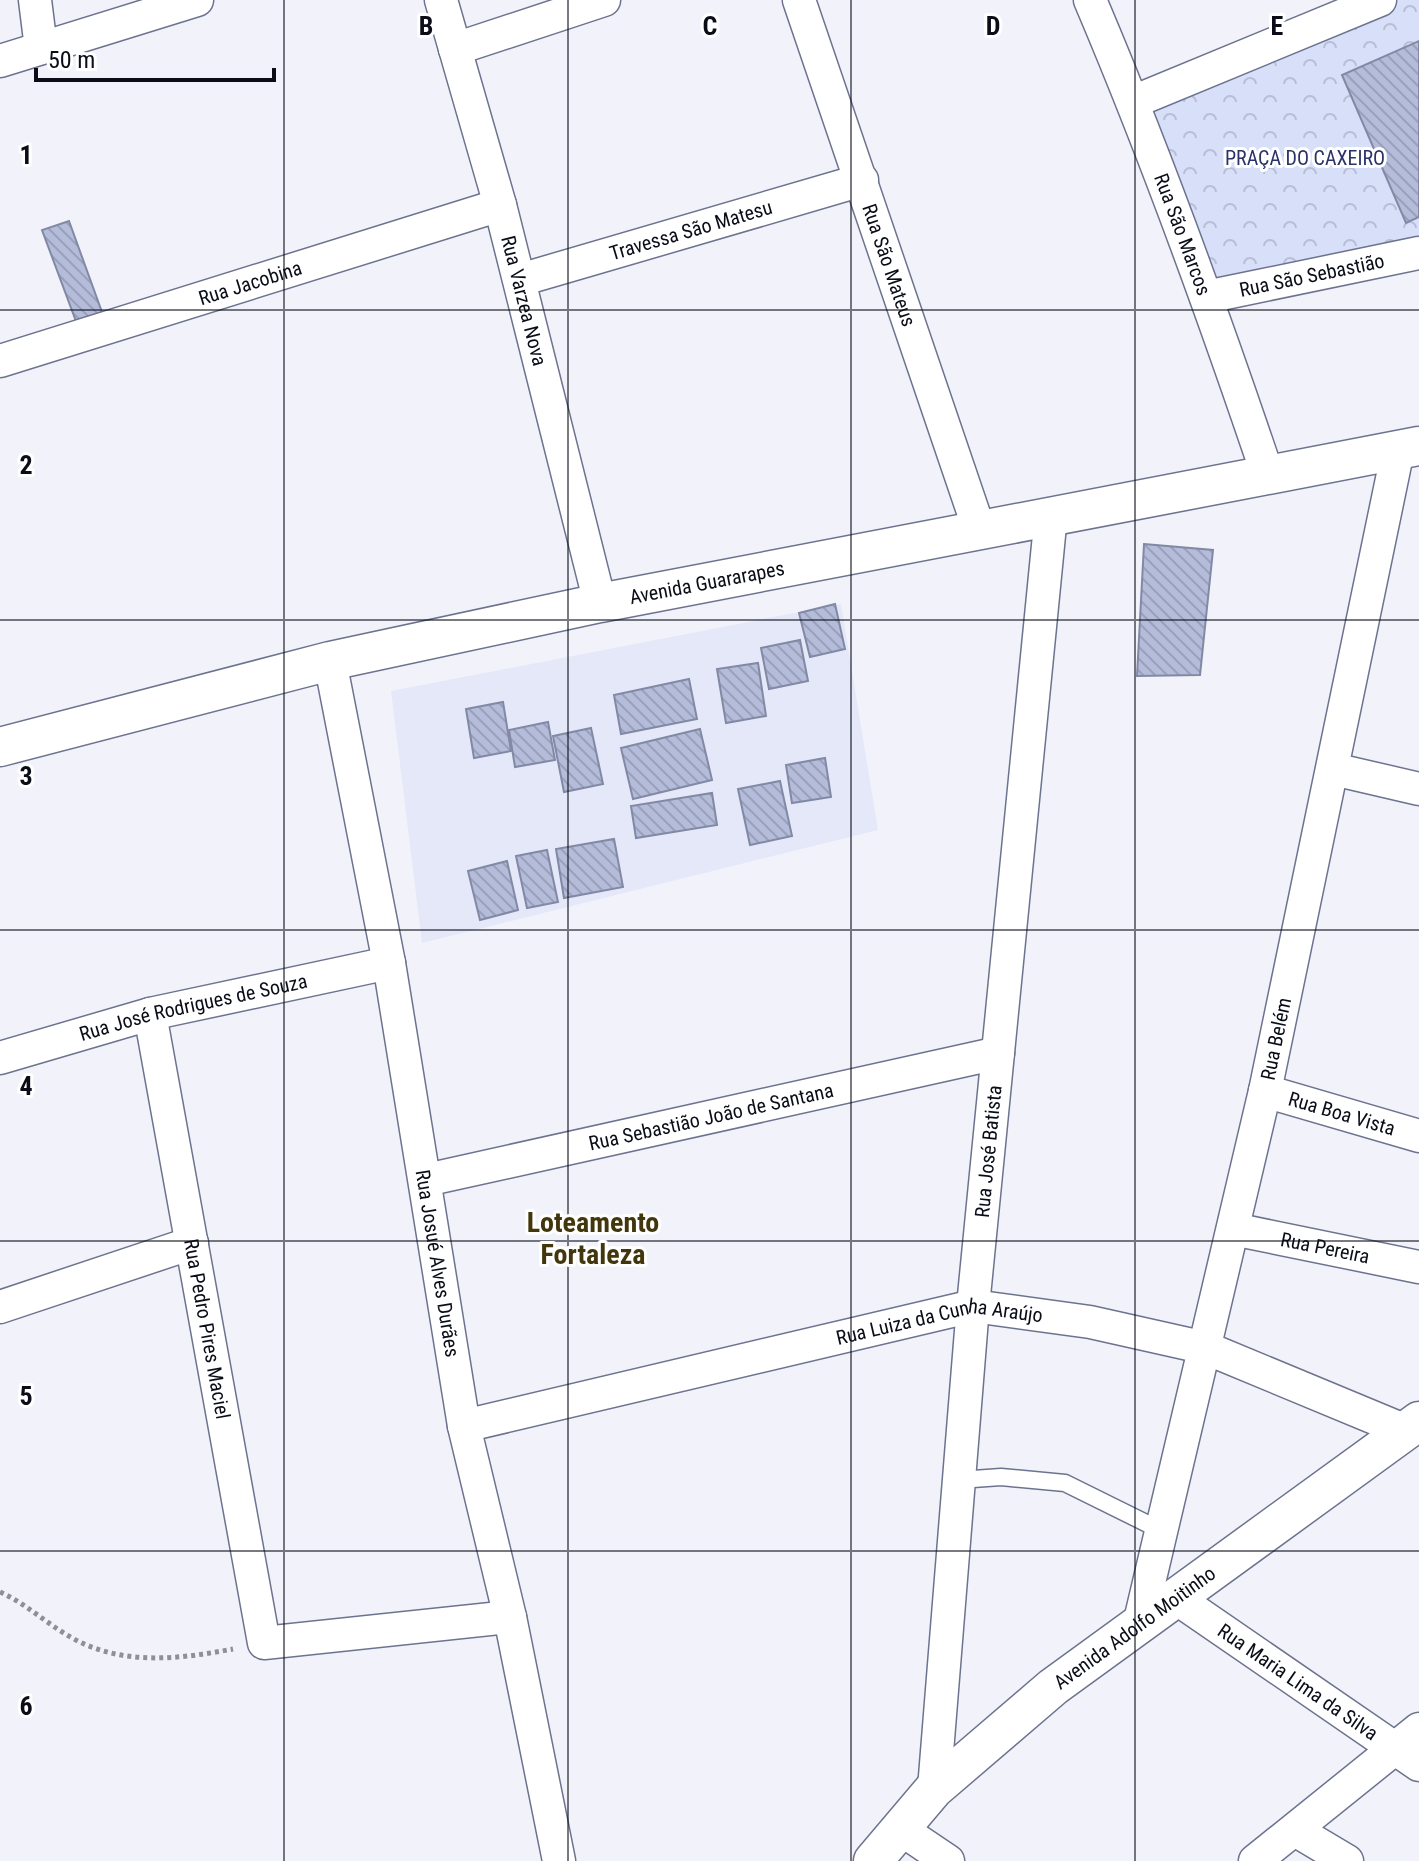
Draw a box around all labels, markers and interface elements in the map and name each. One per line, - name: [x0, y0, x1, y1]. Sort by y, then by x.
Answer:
- text: B: [419, 11, 433, 41]
- text: C: [703, 11, 718, 41]
- text: D: [986, 11, 1000, 41]
- text: E: [1271, 11, 1284, 41]
- scale bar: [36, 32, 274, 82]
- text: 50 m: [48, 46, 95, 74]
- text: 1: [19, 140, 33, 170]
- park label: PRAÇA DO CAXEIRO: [1225, 146, 1385, 170]
- street label: Rua São Marcos: [1149, 170, 1216, 298]
- street label: Travessa São Matesu: [607, 195, 775, 265]
- street label: Rua São Mateus: [857, 201, 921, 329]
- street label: Rua Varzea Nova: [496, 233, 552, 368]
- street label: Rua São Sebastião: [1237, 248, 1386, 302]
- street label: Rua Jacobina: [196, 256, 305, 310]
- text: 2: [19, 450, 33, 480]
- street label: Avenida Guararapes: [627, 556, 786, 609]
- text: 3: [19, 761, 33, 791]
- street label: Rua José Rodrigues de Souza: [76, 969, 309, 1046]
- street label: Rua Belém: [1256, 995, 1296, 1082]
- text: 4: [19, 1071, 33, 1101]
- street label: Rua Sebastião João de Santana: [586, 1078, 836, 1156]
- street label: Rua José Batista: [970, 1084, 1007, 1219]
- street label: Rua Boa Vista: [1286, 1086, 1398, 1140]
- street label: Rua Josué Alves Durães: [411, 1168, 465, 1359]
- district label: Loteamento Fortaleza: [527, 1206, 659, 1271]
- street label: Rua Pereira: [1279, 1227, 1372, 1269]
- street label: Rua Pedro Pires Maciel: [179, 1237, 235, 1421]
- street label: Rua Luiza da Cunha Araújo: [834, 1293, 1044, 1350]
- text: 5: [19, 1381, 33, 1411]
- street label: Avenida Adolfo Moitinho: [1049, 1561, 1220, 1694]
- street label: Rua Maria Lima da Silva: [1213, 1618, 1383, 1745]
- text: 6: [19, 1691, 33, 1721]

